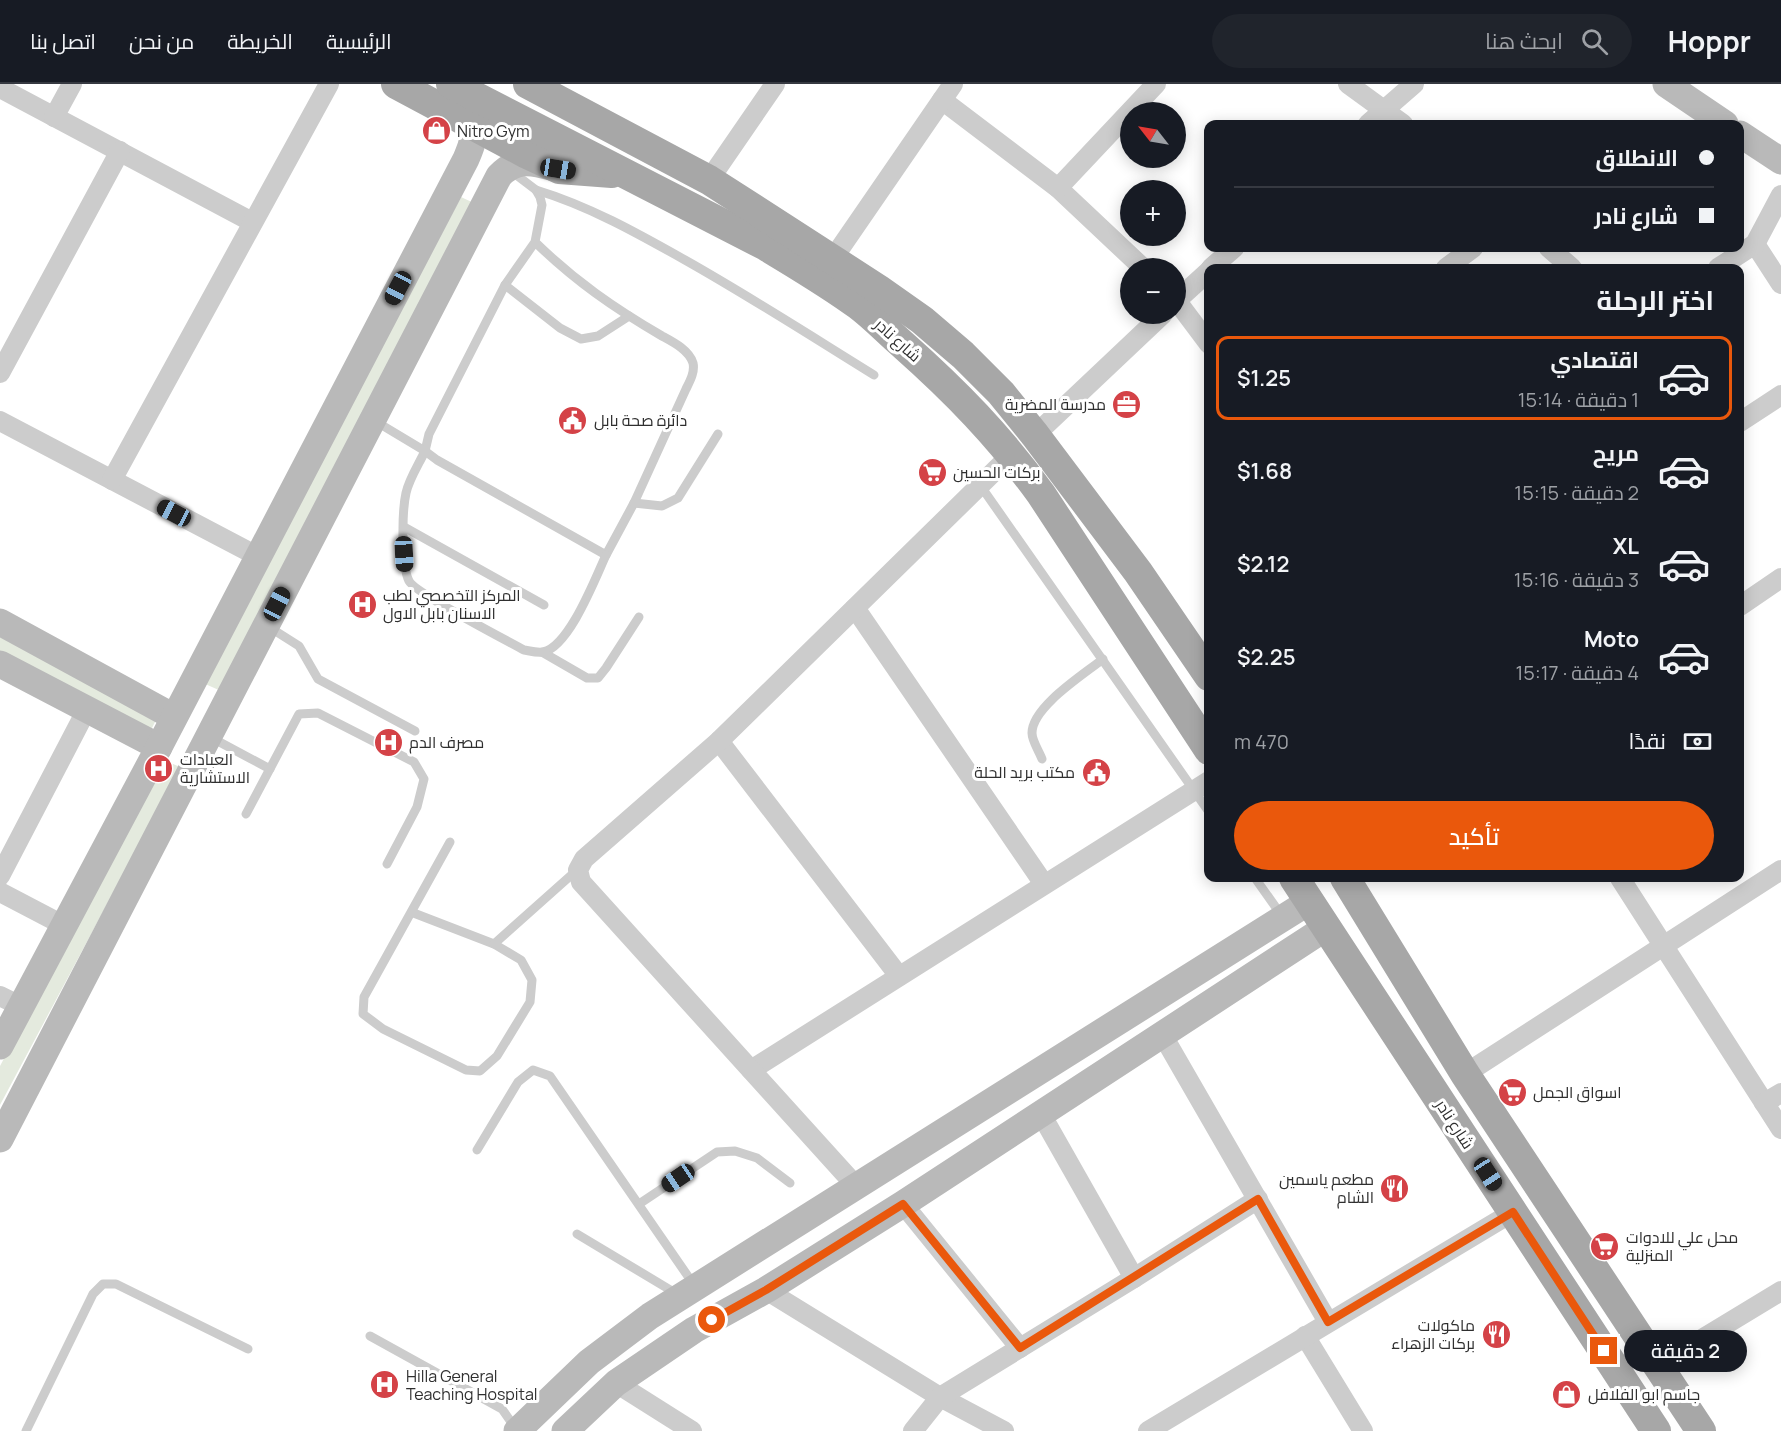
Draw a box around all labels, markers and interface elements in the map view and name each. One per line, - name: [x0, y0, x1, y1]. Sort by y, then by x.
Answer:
- search box: [1212, 14, 1632, 68]
- text: Hoppr: [1668, 22, 1751, 60]
- icon: search: [1578, 25, 1611, 58]
- text: ابحث هنا: [1485, 26, 1563, 56]
- text: اتصل بنا: [30, 27, 96, 55]
- text: من نحن: [129, 27, 194, 55]
- text: الخريطة: [227, 27, 293, 55]
- text: الرئيسية: [326, 27, 392, 55]
- north arrow: [1120, 102, 1186, 168]
- map controls: [1120, 102, 1186, 324]
- shop icon: Nitro Gym: [420, 115, 452, 147]
- place label: Nitro Gym: [457, 120, 530, 142]
- text: الانطلاق: [1595, 143, 1678, 173]
- car: [539, 157, 577, 181]
- button: +: [1120, 180, 1186, 246]
- text: شارع نادر: [1594, 201, 1678, 231]
- button: −: [1120, 258, 1186, 324]
- car: [382, 268, 414, 308]
- text: اختر الرحلة: [1596, 281, 1714, 318]
- street label: شارع نادر: [869, 313, 926, 367]
- text: اقتصادي: [1550, 345, 1639, 375]
- icon: car: [1657, 351, 1711, 405]
- text: $1.25: [1237, 363, 1291, 393]
- text: 1 دقيقة · 15:14: [1518, 386, 1639, 413]
- office icon: مدرسة المضرية: [1111, 388, 1143, 420]
- place label: مدرسة المضرية: [1005, 393, 1106, 415]
- public building icon: دائرة صحة بابل: [557, 404, 589, 436]
- place label: دائرة صحة بابل: [594, 409, 687, 431]
- text: مريح: [1593, 438, 1639, 468]
- icon: car: [1657, 444, 1711, 498]
- supermarket icon: بركات الحسين: [916, 456, 948, 488]
- text: $1.68: [1237, 456, 1292, 486]
- place label: بركات الحسين: [953, 461, 1041, 483]
- text: 2 دقيقة · 15:15: [1514, 479, 1639, 506]
- car: [154, 497, 194, 529]
- text: XL: [1613, 531, 1639, 561]
- car: [394, 536, 414, 572]
- icon: car: [1657, 537, 1711, 591]
- text: $2.12: [1237, 549, 1289, 579]
- text: 3 دقيقة · 15:16: [1514, 566, 1639, 593]
- car: [261, 584, 293, 624]
- place label: المركز التخصصي لطب الاسنان بابل الاول: [383, 584, 521, 624]
- hospital icon: المركز التخصصي لطب الاسنان بابل الاول: [346, 588, 378, 620]
- text: Moto: [1584, 624, 1639, 654]
- icon: car: [1657, 630, 1711, 684]
- text: $2.25: [1237, 642, 1296, 672]
- text: 4 دقيقة · 15:17: [1515, 659, 1639, 686]
- icon: cash: [1681, 725, 1714, 758]
- hospital icon: مصرف الدم: [372, 726, 404, 758]
- text: نقدًا: [1628, 726, 1666, 756]
- text: 470 m: [1234, 728, 1289, 755]
- place label: مصرف الدم: [409, 731, 484, 754]
- place label: العيادات الاستشارية: [180, 748, 250, 788]
- hospital icon: العيادات الاستشارية: [143, 752, 175, 784]
- public building icon: مكتب بريد الحلة: [1080, 756, 1112, 788]
- place label: مكتب بريد الحلة: [974, 761, 1075, 783]
- button: تأكيد: [1234, 801, 1714, 870]
- supermarket icon: اسواق الجمل: [1496, 1076, 1528, 1108]
- place label: اسواق الجمل: [1533, 1081, 1621, 1103]
- street label: شارع نادر: [1429, 1094, 1479, 1154]
- car: [1471, 1154, 1505, 1194]
- car: [658, 1160, 698, 1196]
- place label: مطعم ياسمين الشام: [1279, 1168, 1374, 1209]
- restaurant icon: مطعم ياسمين الشام: [1379, 1172, 1411, 1204]
- place label: محل علي للادوات المنزلية: [1626, 1226, 1738, 1266]
- supermarket icon: محل علي للادوات المنزلية: [1589, 1230, 1621, 1262]
- route start: [698, 1306, 725, 1333]
- place label: ماكولات بركات الزهراء: [1391, 1314, 1475, 1354]
- restaurant icon: ماكولات بركات الزهراء: [1480, 1318, 1512, 1350]
- callout: 2 دقيقة: [1625, 1330, 1748, 1372]
- route end: [1590, 1337, 1617, 1364]
- text: 2 دقيقة: [1651, 1337, 1720, 1364]
- place label: Hilla General Teaching Hospital: [406, 1365, 538, 1405]
- hospital icon: Hilla General Teaching Hospital: [369, 1369, 401, 1401]
- shop icon: جاسم ابو الفلافل: [1551, 1378, 1583, 1410]
- place label: جاسم ابو الفلافل: [1588, 1383, 1700, 1406]

